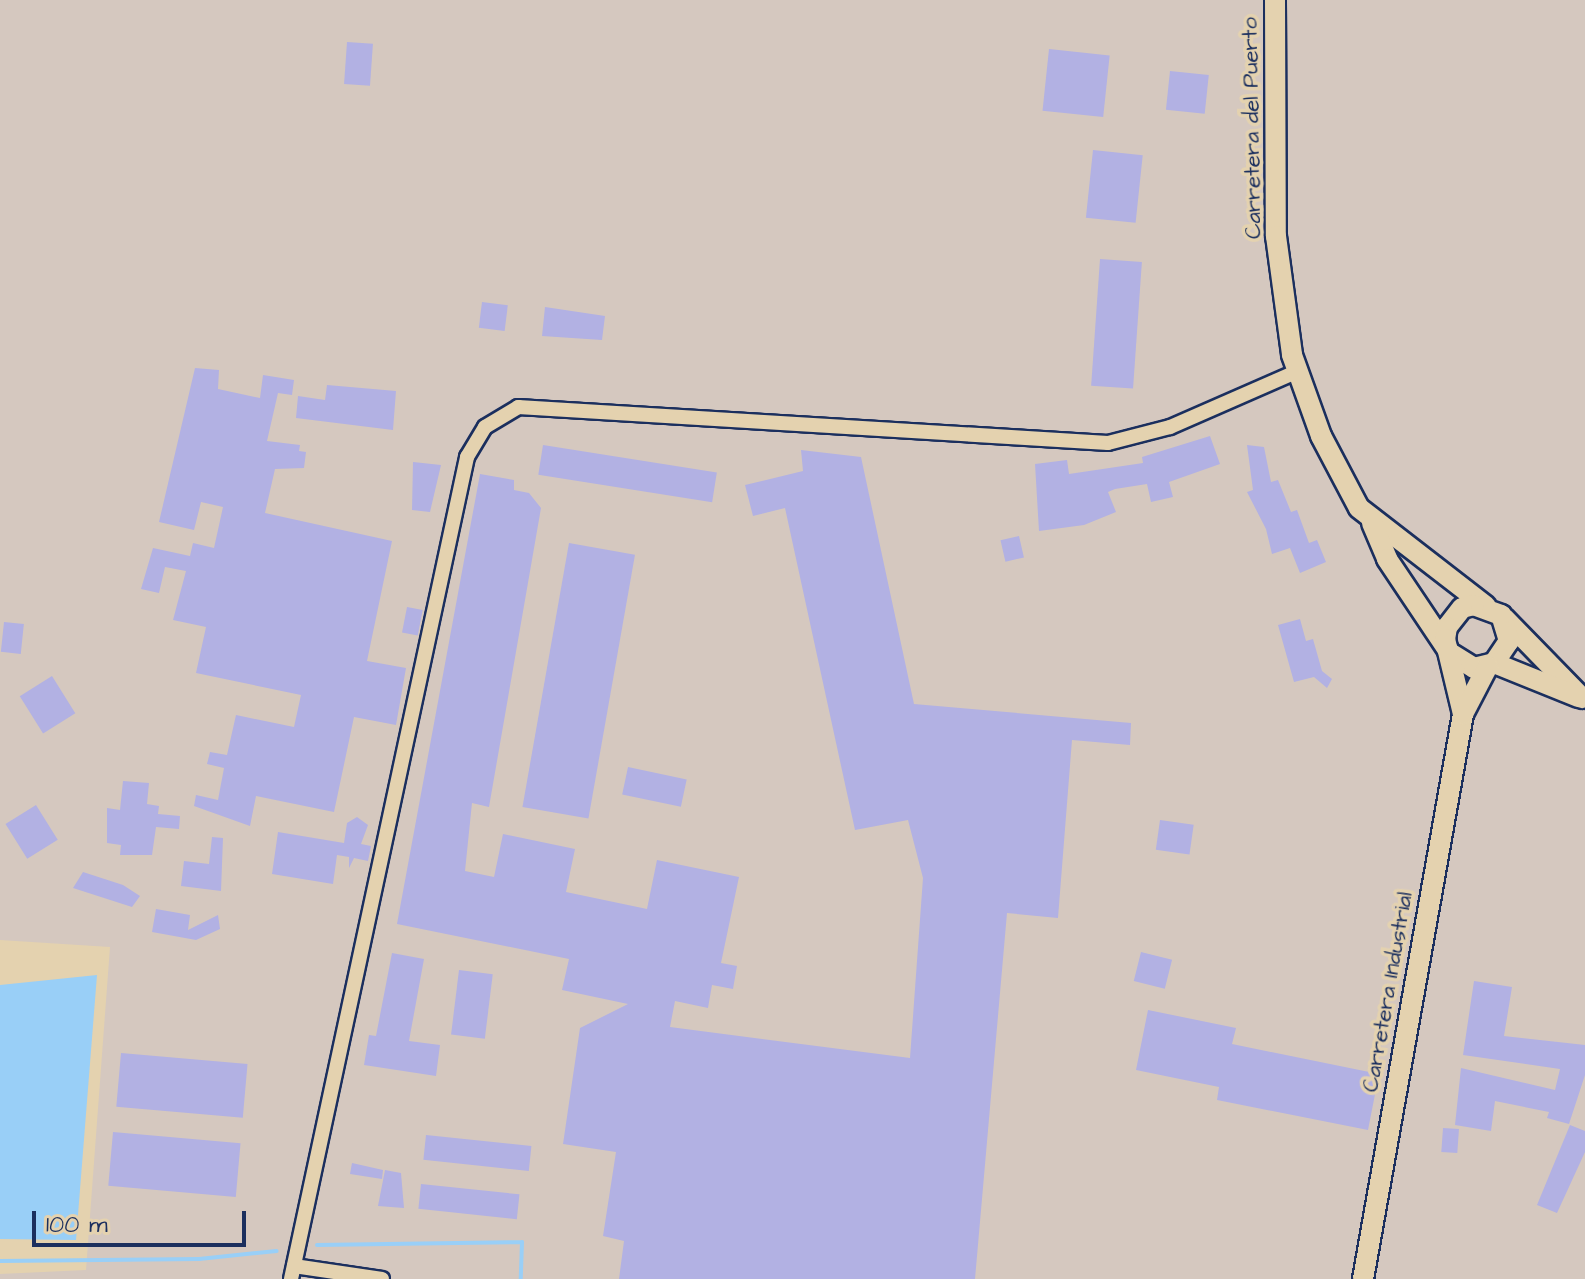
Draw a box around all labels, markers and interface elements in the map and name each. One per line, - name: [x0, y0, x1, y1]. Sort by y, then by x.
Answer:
- street label: Carretera del Puerto: [1237, 17, 1267, 239]
- street label: Carretera Industrial: [1357, 890, 1419, 1094]
- scale bar: [36, 1195, 250, 1245]
- text: 100 m: [46, 1208, 108, 1242]

